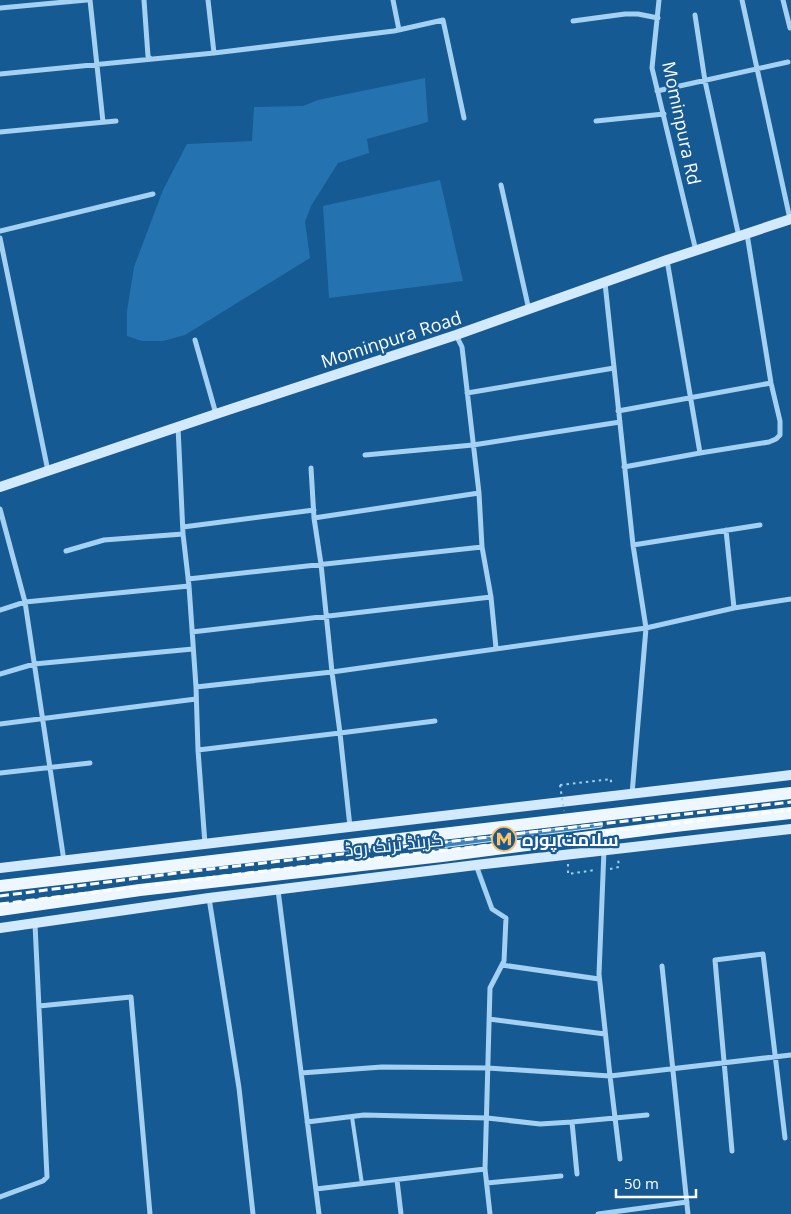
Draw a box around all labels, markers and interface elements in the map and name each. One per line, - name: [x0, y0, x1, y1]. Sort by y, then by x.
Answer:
- street label: Mominpura Rd: [657, 59, 707, 187]
- street label: Mominpura Road: [318, 305, 464, 373]
- metro station icon: سلامت پورہ: [491, 826, 517, 852]
- street label: گرینڈ ٹرنک روڈ: [343, 827, 445, 861]
- place label: سلامت پورہ: [522, 827, 619, 852]
- scale bar: [616, 1166, 696, 1198]
- text: 50 m: [624, 1173, 659, 1193]

